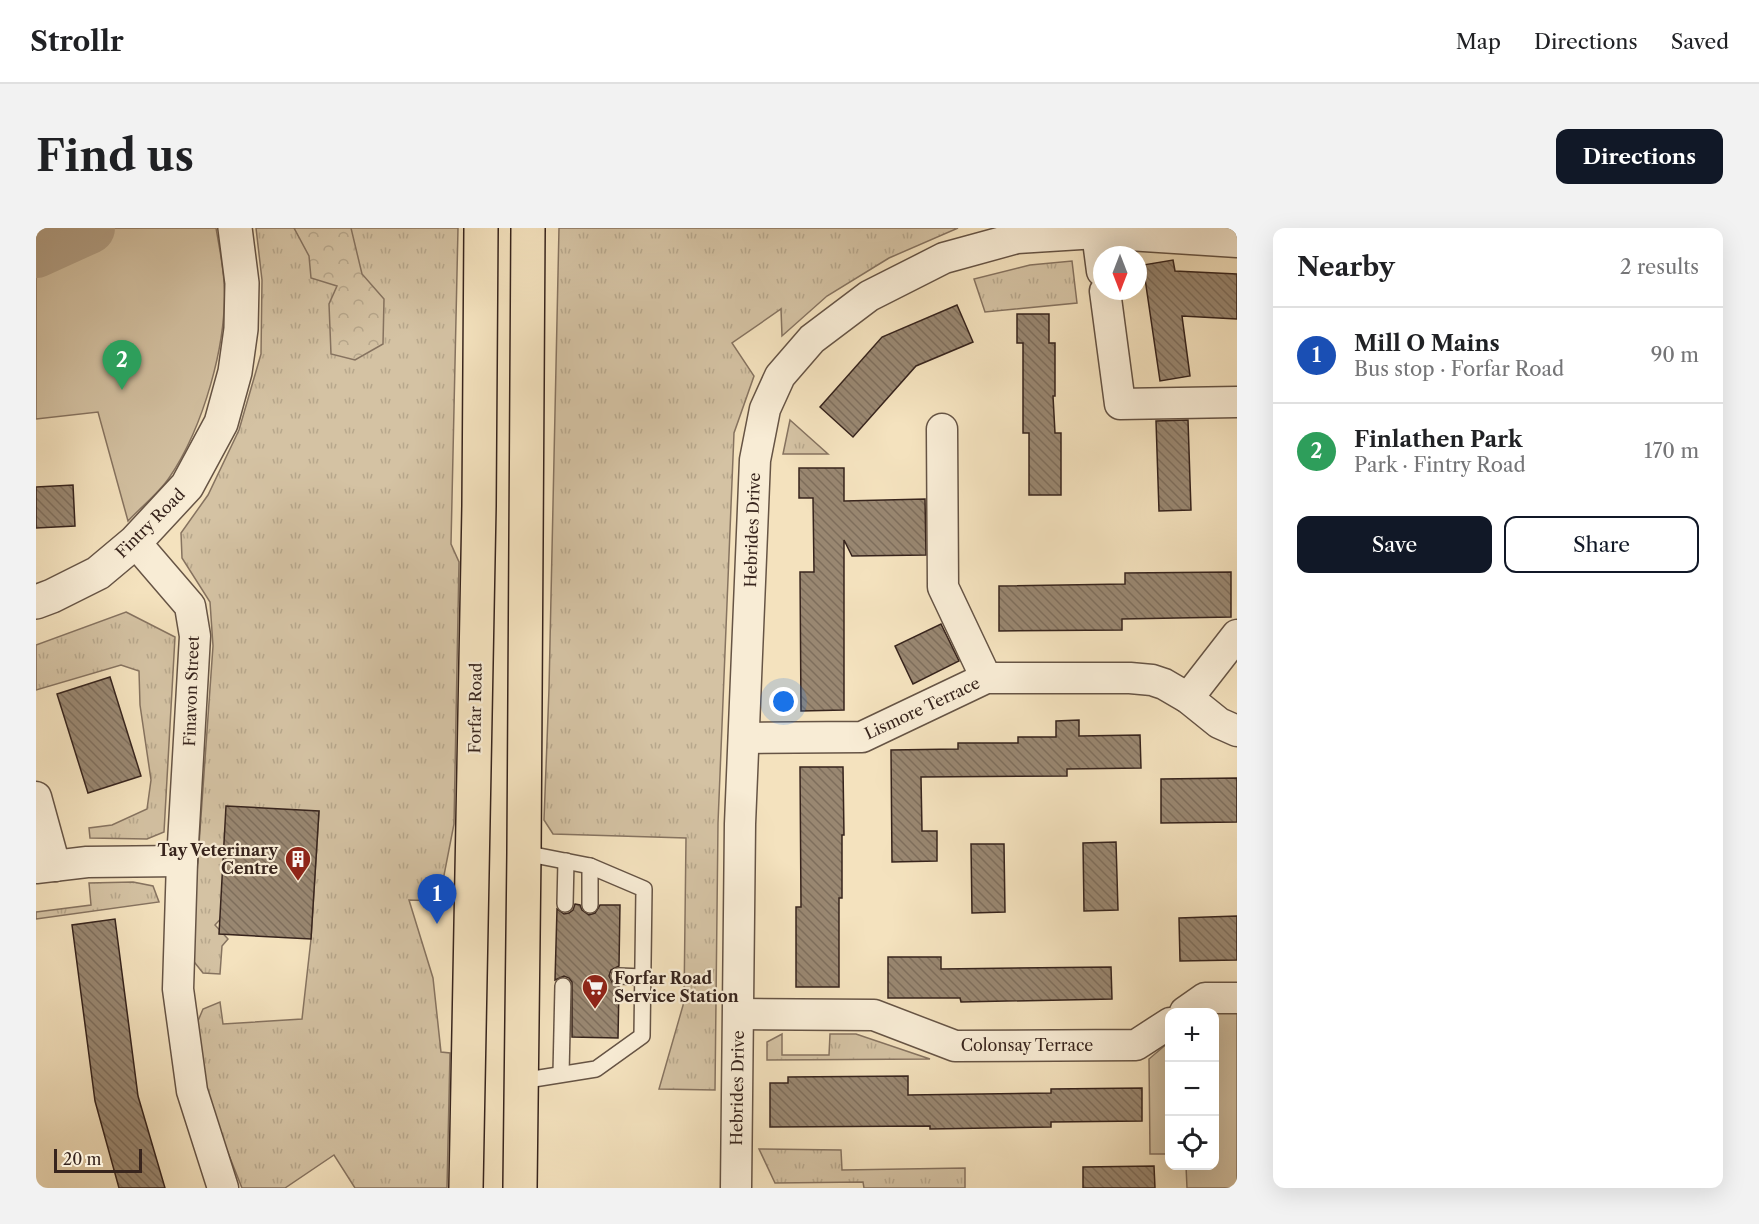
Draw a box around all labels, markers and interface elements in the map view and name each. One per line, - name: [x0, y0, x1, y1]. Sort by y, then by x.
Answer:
- text: Strollr: [30, 24, 124, 58]
- text: Map: [1456, 29, 1501, 54]
- text: Directions: [1534, 29, 1638, 54]
- text: Saved: [1671, 29, 1729, 54]
- button: Directions: [1556, 129, 1723, 184]
- text: Find us: [36, 130, 194, 182]
- north arrow: [1093, 246, 1147, 300]
- text: Nearby: [1297, 251, 1395, 283]
- text: 2 results: [1620, 255, 1699, 279]
- text: Mill O Mains: [1354, 330, 1500, 357]
- pin: 2: [102, 340, 142, 390]
- text: 1: [1312, 343, 1321, 367]
- text: 90 m: [1651, 343, 1699, 367]
- text: Bus stop · Forfar Road: [1354, 357, 1564, 381]
- text: Finlathen Park: [1354, 426, 1523, 453]
- text: 2: [1311, 439, 1322, 463]
- text: 170 m: [1644, 439, 1699, 463]
- text: Park · Fintry Road: [1354, 453, 1526, 477]
- street label: Hebrides Drive: [740, 472, 764, 588]
- street label: Fintry Road: [111, 484, 189, 562]
- button: Save: [1297, 516, 1492, 573]
- button: Share: [1504, 516, 1699, 573]
- street label: Finavon Street: [179, 635, 203, 747]
- street label: Forfar Road: [464, 662, 486, 754]
- street label: Lismore Terrace: [861, 673, 983, 743]
- your location: [769, 687, 798, 716]
- place label: Tay Veterinary Centre: [157, 840, 279, 878]
- building icon: Tay Veterinary Centre: [283, 844, 313, 882]
- pin: 1: [418, 874, 456, 924]
- place label: Forfar Road Service Station: [614, 968, 739, 1006]
- supermarket icon: Forfar Road Service Station: [580, 972, 610, 1010]
- map controls: [1165, 1008, 1219, 1170]
- button: +: [1165, 1008, 1219, 1062]
- street label: Hebrides Drive: [726, 1030, 748, 1146]
- street label: Colonsay Terrace: [961, 1035, 1093, 1055]
- button: −: [1165, 1062, 1219, 1116]
- button: locate: [1165, 1116, 1219, 1170]
- scale bar: [54, 1146, 142, 1174]
- text: 20 m: [63, 1149, 102, 1169]

